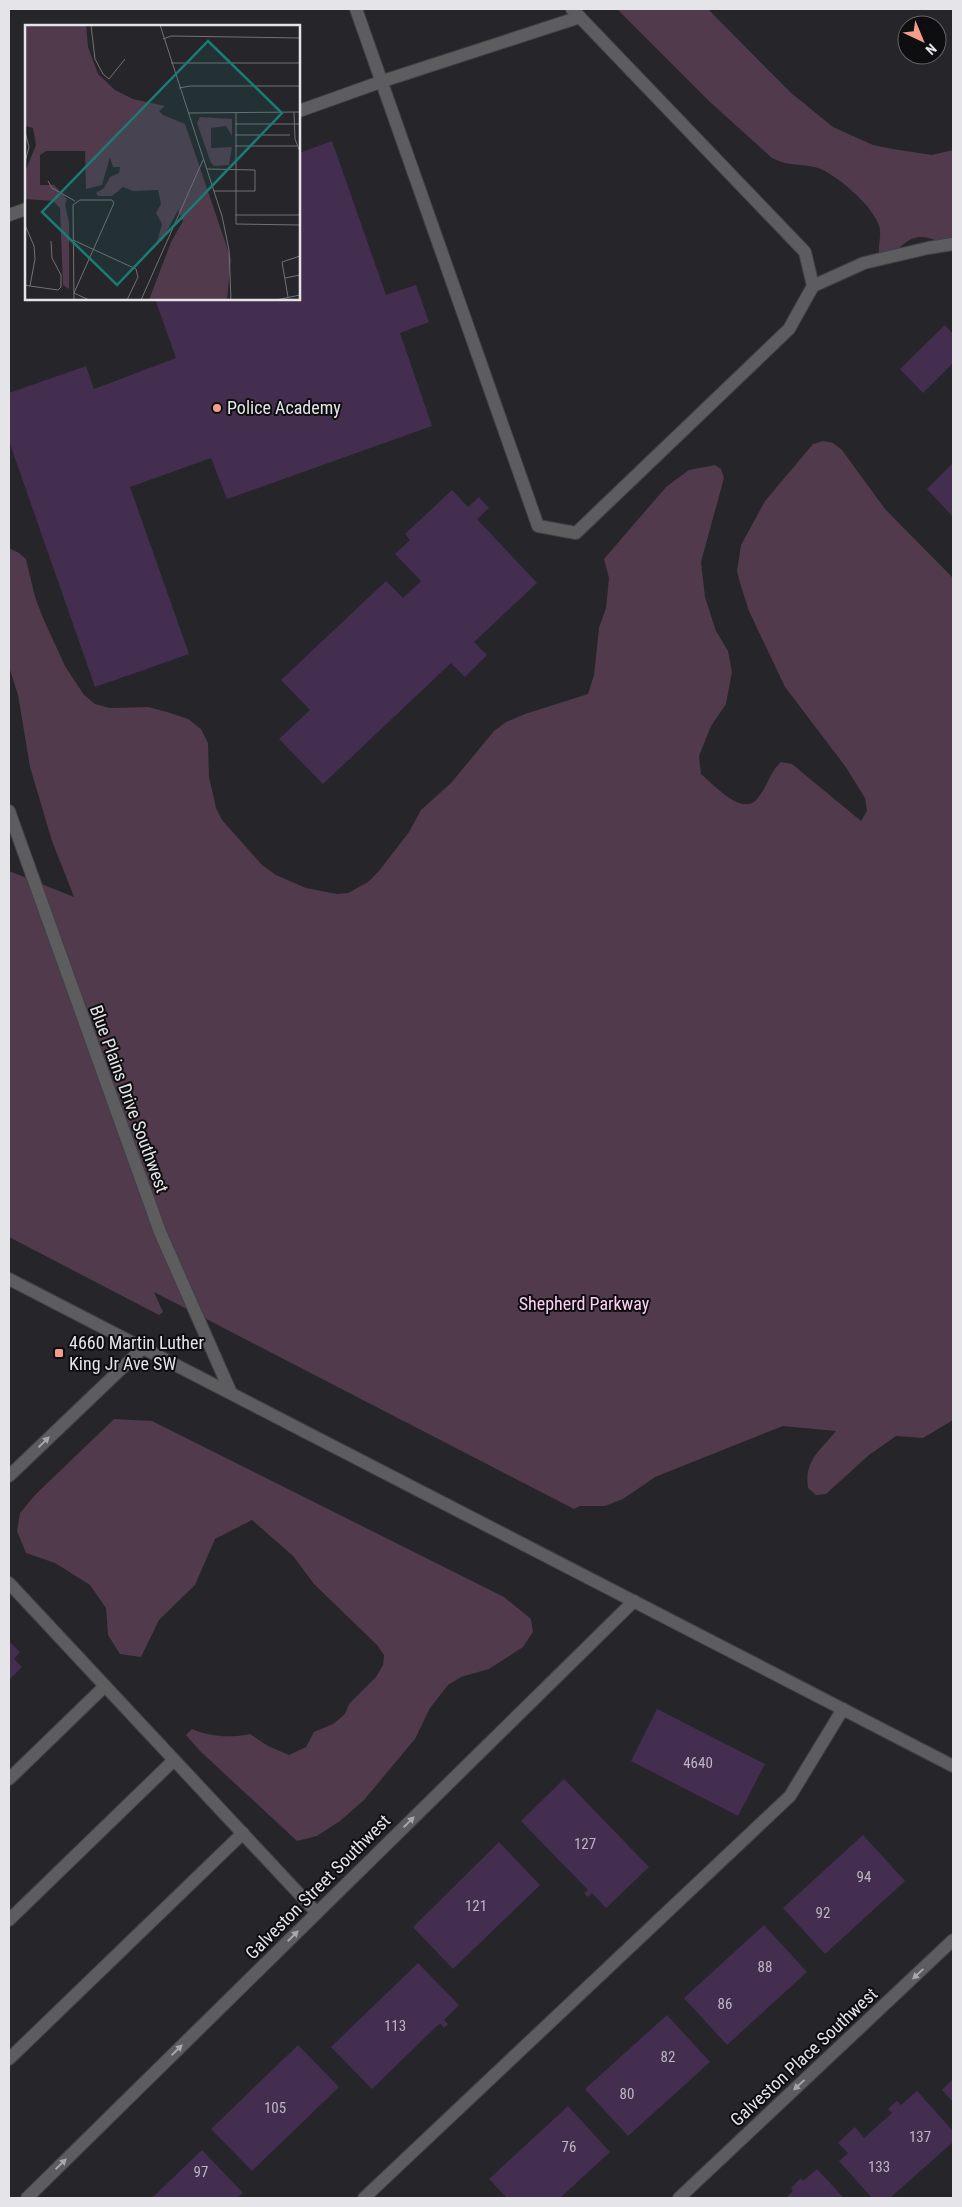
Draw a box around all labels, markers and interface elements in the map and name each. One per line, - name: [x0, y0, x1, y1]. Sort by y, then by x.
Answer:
- north arrow: [897, 15, 947, 65]
- inset map: [25, 25, 300, 300]
- text: N: [922, 41, 940, 58]
- place label: Police Academy: [227, 397, 341, 418]
- marker: Police Academy: [211, 402, 223, 414]
- street label: Blue Plains Drive Southwest: [86, 1002, 173, 1195]
- park label: Shepherd Parkway: [519, 1293, 650, 1314]
- place label: 4660 Martin Luther King Jr Ave SW: [69, 1332, 204, 1374]
- marker: 4660 Martin Luther King Jr Ave SW: [53, 1347, 65, 1359]
- one-way arrow: [38, 1436, 50, 1448]
- house number: 4640: [683, 1754, 713, 1772]
- street label: Galveston Street Southwest: [241, 1810, 394, 1963]
- one-way arrow: [403, 1817, 415, 1829]
- house number: 127: [574, 1835, 596, 1853]
- house number: 94: [857, 1868, 871, 1886]
- house number: 121: [465, 1897, 487, 1915]
- house number: 92: [816, 1904, 830, 1922]
- one-way arrow: [287, 1930, 299, 1942]
- house number: 88: [758, 1958, 772, 1976]
- one-way arrow: [912, 1968, 924, 1980]
- street label: Galveston Place Southwest: [726, 1983, 881, 2130]
- house number: 86: [718, 1995, 732, 2013]
- house number: 113: [384, 2017, 406, 2035]
- one-way arrow: [171, 2044, 183, 2056]
- house number: 82: [661, 2048, 675, 2066]
- one-way arrow: [794, 2079, 806, 2091]
- house number: 80: [620, 2085, 634, 2103]
- house number: 105: [264, 2099, 286, 2117]
- house number: 137: [909, 2128, 931, 2146]
- house number: 76: [562, 2138, 576, 2156]
- one-way arrow: [55, 2158, 67, 2170]
- house number: 133: [868, 2158, 890, 2176]
- house number: 97: [194, 2163, 208, 2181]

